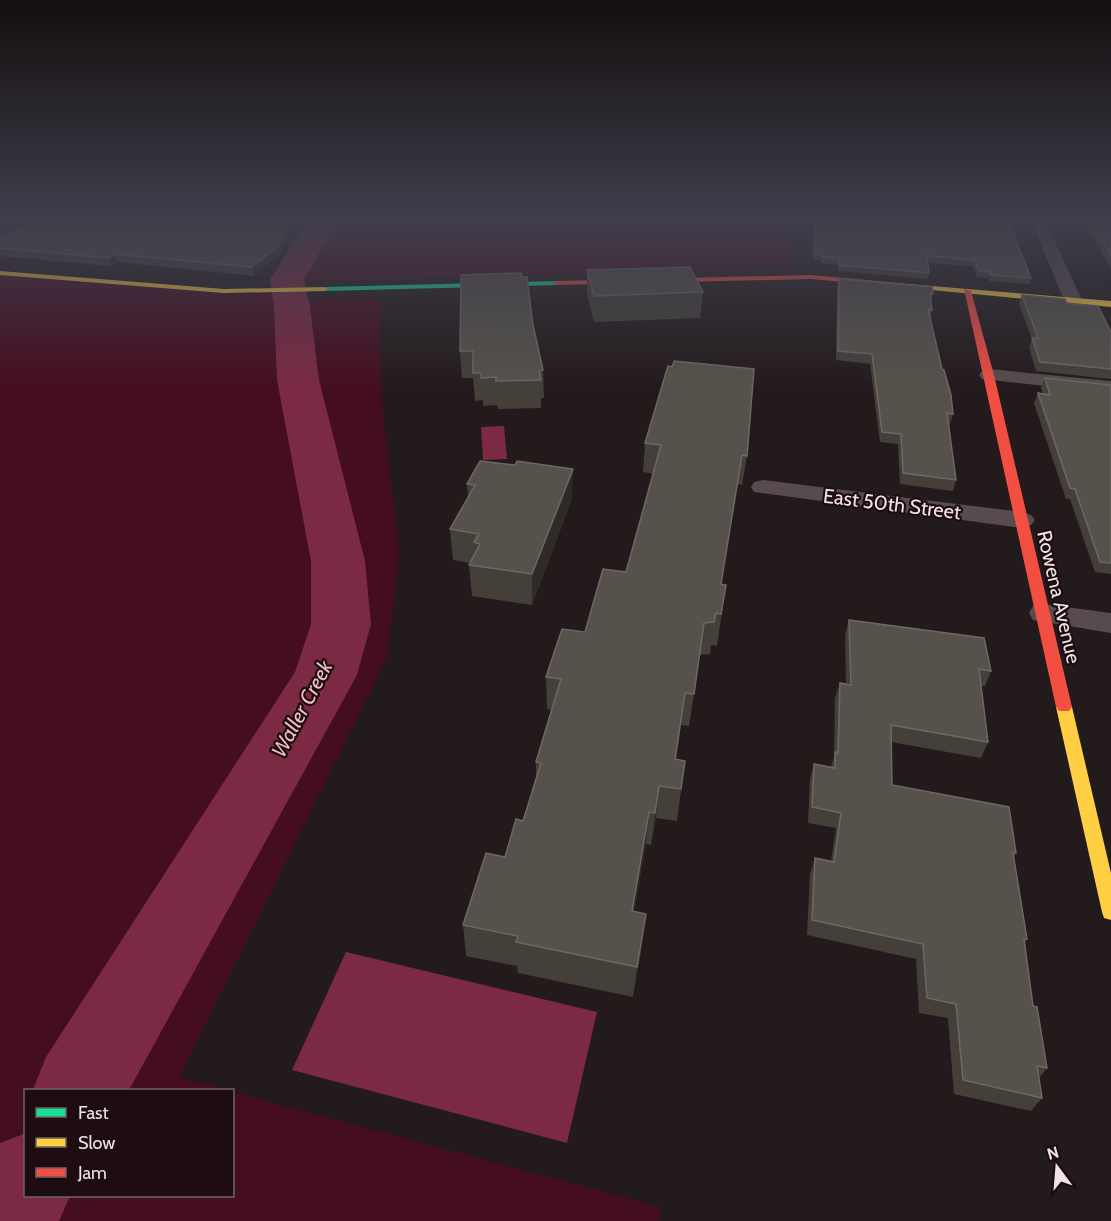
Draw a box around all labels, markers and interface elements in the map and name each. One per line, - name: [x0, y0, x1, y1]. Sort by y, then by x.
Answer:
- street label: East 50th Street: [822, 484, 962, 524]
- street label: Rowena Avenue: [1032, 528, 1086, 666]
- water label: Waller Creek: [266, 655, 338, 761]
- legend: [24, 1089, 234, 1197]
- text: Fast: [78, 1102, 109, 1124]
- text: Slow: [78, 1132, 115, 1154]
- north arrow: [1027, 1137, 1087, 1197]
- text: N: [1045, 1142, 1061, 1164]
- text: Jam: [77, 1162, 107, 1184]

